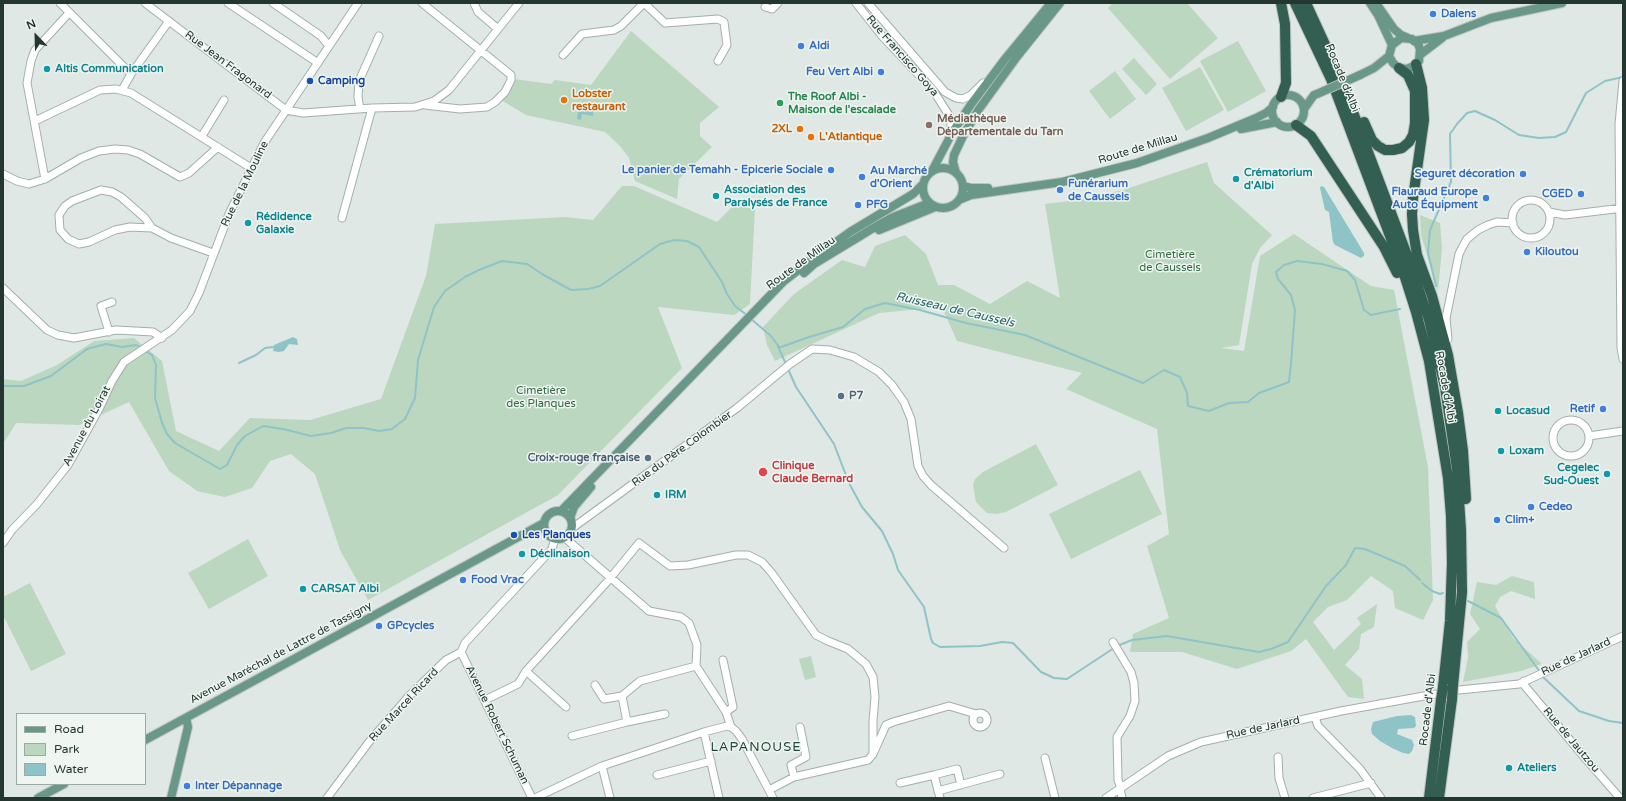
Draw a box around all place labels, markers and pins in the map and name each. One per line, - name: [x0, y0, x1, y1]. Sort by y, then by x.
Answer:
- place label: Dalens: [1441, 7, 1476, 21]
- marker: Dalens: [1428, 9, 1438, 19]
- place label: Aldi: [809, 39, 830, 53]
- marker: Aldi: [796, 41, 806, 51]
- place label: Altis Communication: [55, 62, 164, 76]
- marker: Altis Communication: [42, 64, 52, 74]
- place label: Feu Vert Albi: [806, 65, 873, 79]
- marker: Feu Vert Albi: [876, 67, 886, 77]
- place label: Camping: [318, 74, 365, 88]
- marker: Camping: [305, 76, 315, 86]
- place label: Lobster restaurant: [572, 87, 626, 113]
- place label: The Roof Albi - Maison de l'escalade: [788, 90, 896, 116]
- marker: Lobster restaurant: [559, 95, 569, 105]
- marker: The Roof Albi - Maison de l'escalade: [775, 98, 785, 108]
- place label: Médiathèque Départementale du Tarn: [937, 112, 1063, 138]
- marker: Médiathèque Départementale du Tarn: [924, 120, 934, 130]
- place label: 2XL: [771, 122, 792, 136]
- marker: 2XL: [795, 124, 805, 134]
- place label: L'Atlantique: [819, 130, 882, 144]
- marker: L'Atlantique: [806, 132, 816, 142]
- place label: Le panier de Temahh - Epicerie Sociale: [622, 163, 823, 177]
- place label: Au Marché d'Orient: [870, 164, 927, 190]
- marker: Le panier de Temahh - Epicerie Sociale: [826, 165, 836, 175]
- place label: Crématorium d'Albi: [1244, 166, 1313, 192]
- place label: Seguret décoration: [1415, 167, 1515, 181]
- marker: Seguret décoration: [1518, 169, 1528, 179]
- marker: Au Marché d'Orient: [857, 172, 867, 182]
- marker: Crématorium d'Albi: [1231, 174, 1241, 184]
- place label: Funérarium de Caussels: [1068, 177, 1129, 203]
- place label: Association des Paralysés de France: [724, 183, 828, 209]
- marker: Funérarium de Caussels: [1055, 185, 1065, 195]
- place label: Flauraud Europe Auto Équipment: [1391, 185, 1478, 211]
- place label: CGED: [1542, 187, 1573, 201]
- marker: CGED: [1576, 189, 1586, 199]
- marker: Association des Paralysés de France: [711, 191, 721, 201]
- marker: Flauraud Europe Auto Équipment: [1481, 193, 1491, 203]
- place label: PFG: [866, 198, 888, 212]
- marker: PFG: [853, 200, 863, 210]
- place label: Rédidence Galaxie: [256, 210, 312, 236]
- marker: Rédidence Galaxie: [243, 218, 253, 228]
- place label: Kiloutou: [1535, 245, 1579, 259]
- marker: Kiloutou: [1522, 247, 1532, 257]
- place label: P7: [849, 389, 863, 403]
- marker: P7: [836, 391, 846, 401]
- place label: Retif: [1570, 402, 1595, 416]
- place label: Locasud: [1506, 404, 1550, 418]
- marker: Retif: [1598, 404, 1608, 414]
- marker: Locasud: [1493, 406, 1503, 416]
- place label: Loxam: [1509, 444, 1544, 458]
- marker: Loxam: [1496, 446, 1506, 456]
- place label: Croix-rouge française: [528, 451, 640, 465]
- marker: Croix-rouge française: [643, 453, 653, 463]
- place label: Clinique Claude Bernard: [772, 459, 853, 485]
- place label: Cegelec Sud-Ouest: [1544, 461, 1599, 487]
- marker: Clinique Claude Bernard: [757, 466, 769, 478]
- marker: Cegelec Sud-Ouest: [1602, 469, 1612, 479]
- place label: IRM: [665, 488, 687, 502]
- marker: IRM: [652, 490, 662, 500]
- place label: Cedeo: [1539, 500, 1573, 514]
- marker: Cedeo: [1526, 502, 1536, 512]
- place label: Clim+: [1505, 513, 1534, 527]
- marker: Clim+: [1492, 515, 1502, 525]
- place label: Les Planques: [522, 528, 591, 542]
- marker: Les Planques: [509, 530, 519, 540]
- place label: Déclinaison: [530, 547, 590, 561]
- marker: Déclinaison: [517, 549, 527, 559]
- place label: Food Vrac: [471, 573, 524, 587]
- marker: Food Vrac: [458, 575, 468, 585]
- place label: CARSAT Albi: [311, 582, 379, 596]
- marker: CARSAT Albi: [298, 584, 308, 594]
- place label: GPcycles: [387, 619, 434, 633]
- marker: GPcycles: [374, 621, 384, 631]
- place label: Ateliers: [1517, 761, 1557, 775]
- marker: Ateliers: [1504, 763, 1514, 773]
- place label: Inter Dépannage: [195, 779, 282, 793]
- marker: Inter Dépannage: [182, 781, 192, 791]

